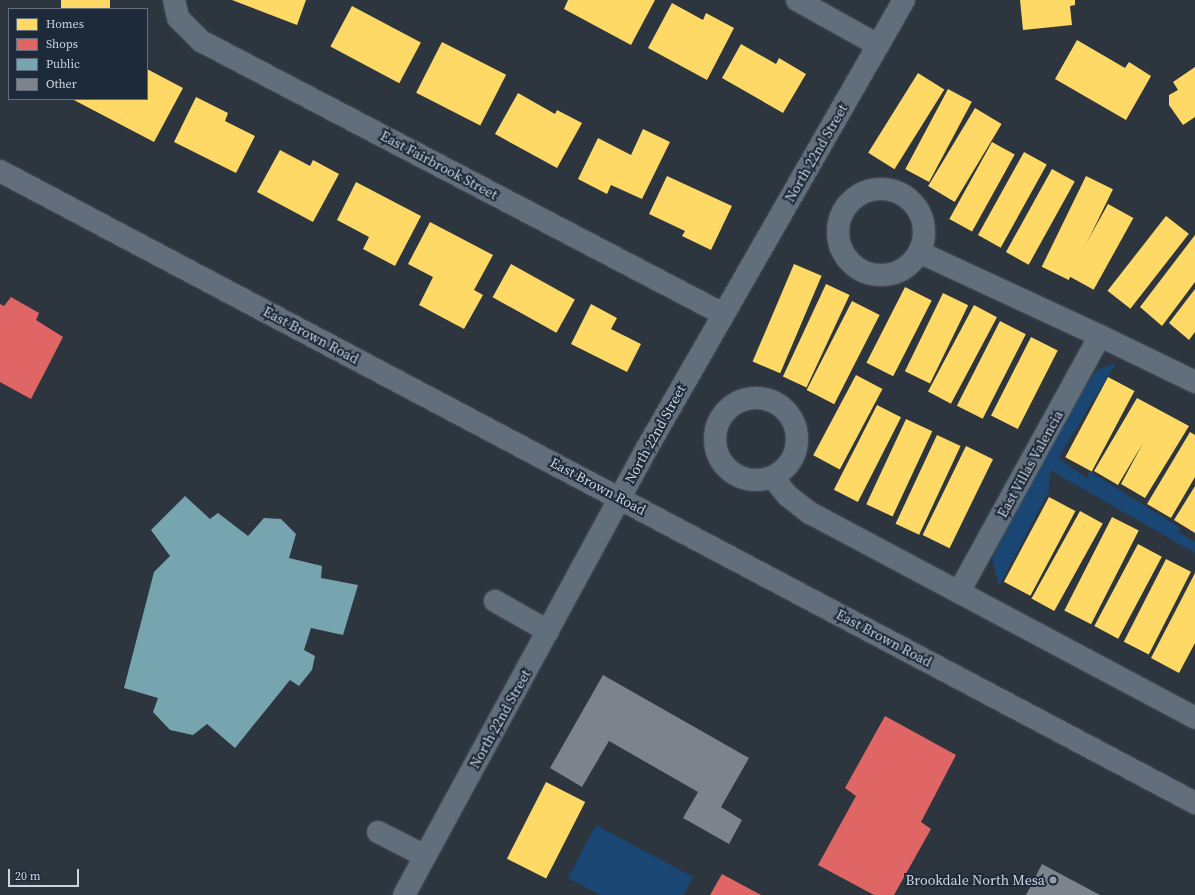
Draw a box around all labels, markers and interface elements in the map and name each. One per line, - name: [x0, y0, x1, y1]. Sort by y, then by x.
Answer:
- legend: [8, 8, 148, 100]
- text: Homes: [46, 16, 84, 32]
- text: Shops: [46, 36, 78, 52]
- text: Public: [46, 56, 80, 72]
- text: Other: [46, 76, 77, 92]
- street label: North 22nd Street: [781, 101, 851, 205]
- street label: East Fairbrook Street: [378, 127, 500, 203]
- street label: East Brown Road: [260, 303, 362, 367]
- street label: North 22nd Street: [621, 382, 689, 486]
- street label: East Villas Valencia: [993, 407, 1067, 521]
- street label: East Brown Road: [547, 454, 649, 518]
- street label: East Brown Road: [833, 606, 935, 670]
- street label: North 22nd Street: [466, 667, 534, 771]
- scale bar: [10, 861, 81, 887]
- text: 20 m: [15, 868, 41, 884]
- place label: Brookdale North Mesa: [905, 872, 1045, 888]
- marker: Brookdale North Mesa: [1048, 875, 1058, 885]

